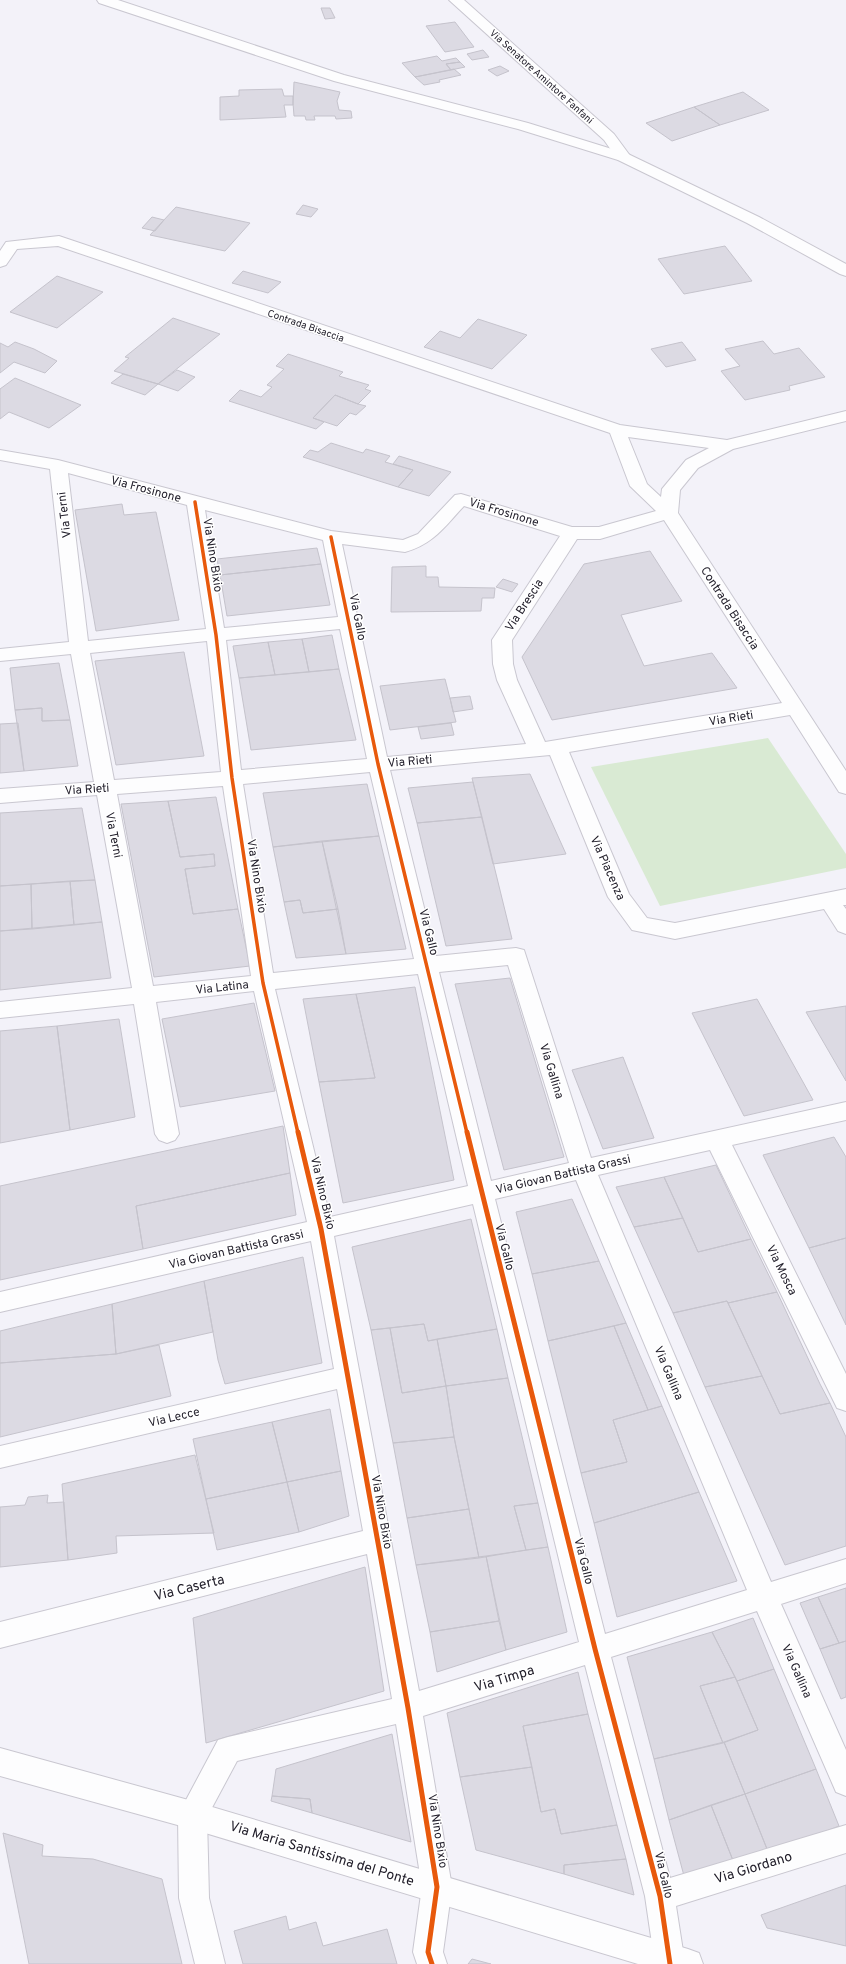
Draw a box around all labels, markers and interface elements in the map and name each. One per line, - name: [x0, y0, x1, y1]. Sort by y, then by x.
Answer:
- street label: Via Senatore Amintore Fanfani: [486, 27, 596, 127]
- street label: Contrada Bisaccia: [265, 307, 346, 346]
- street label: Via Frosinone: [109, 473, 183, 507]
- street label: Via Terni: [54, 491, 76, 539]
- street label: Via Frosinone: [467, 495, 541, 531]
- street label: Via Nino Bixio: [198, 517, 226, 594]
- street label: Contrada Bisaccia: [696, 564, 762, 653]
- street label: Via Brescia: [502, 576, 548, 635]
- street label: Via Gallo: [345, 592, 369, 642]
- street label: Via Rieti: [708, 708, 754, 730]
- street label: Via Rieti: [387, 752, 433, 772]
- street label: Via Rieti: [64, 780, 110, 800]
- street label: Via Terni: [101, 811, 125, 860]
- street label: Via Piacenza: [586, 834, 628, 903]
- street label: Via Nino Bixio: [242, 838, 270, 915]
- street label: Via Gallo: [415, 907, 442, 958]
- street label: Via Latina: [195, 977, 249, 999]
- street label: Via Gallina: [535, 1042, 567, 1101]
- street label: Via Giovan Battista Grassi: [494, 1152, 632, 1198]
- street label: Via Nino Bixio: [306, 1155, 338, 1232]
- street label: Via Gallo: [491, 1222, 518, 1273]
- street label: Via Giovan Battista Grassi: [167, 1227, 305, 1273]
- street label: Via Mosca: [762, 1243, 800, 1298]
- street label: Via Gallina: [650, 1344, 687, 1403]
- street label: Via Lecce: [147, 1404, 201, 1432]
- street label: Via Nino Bixio: [367, 1474, 395, 1551]
- street label: Via Gallo: [570, 1536, 597, 1587]
- street label: Via Caserta: [152, 1571, 226, 1605]
- street label: Via Gallina: [777, 1642, 815, 1701]
- street label: Via Timpa: [472, 1662, 537, 1697]
- street label: Via Nino Bixio: [423, 1793, 451, 1870]
- street label: Via Maria Santissima del Ponte: [227, 1818, 416, 1891]
- street label: Via Giordano: [712, 1848, 795, 1888]
- street label: Via Gallo: [650, 1850, 676, 1900]

